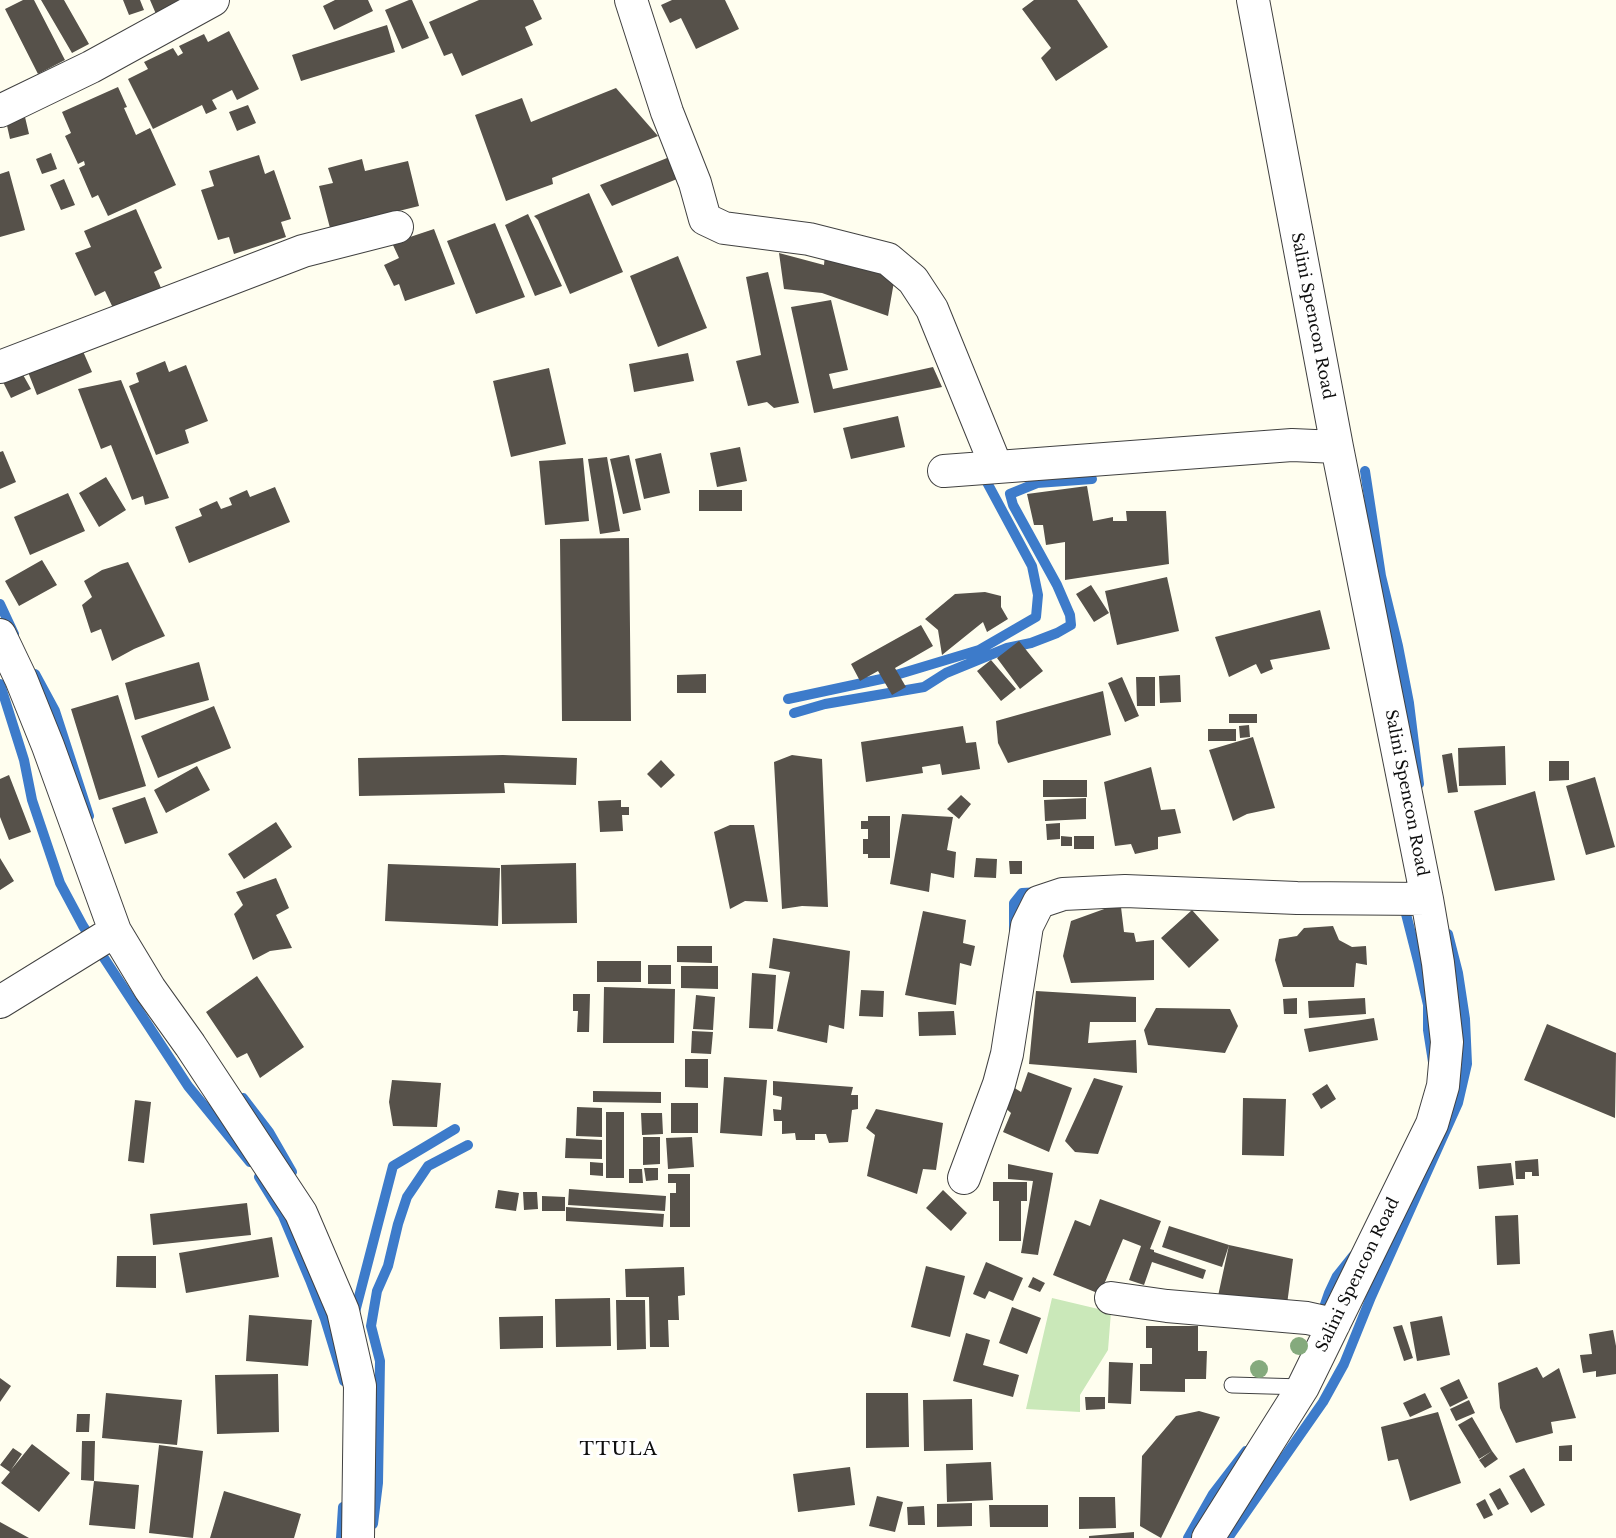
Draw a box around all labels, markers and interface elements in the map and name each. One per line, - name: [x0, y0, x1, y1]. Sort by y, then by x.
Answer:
- street label: Salini Spencon Road: [1286, 231, 1338, 401]
- street label: Salini Spencon Road: [1380, 708, 1432, 878]
- street label: Salini Spencon Road: [1312, 1195, 1404, 1355]
- district label: TTULA: [580, 1439, 658, 1461]

